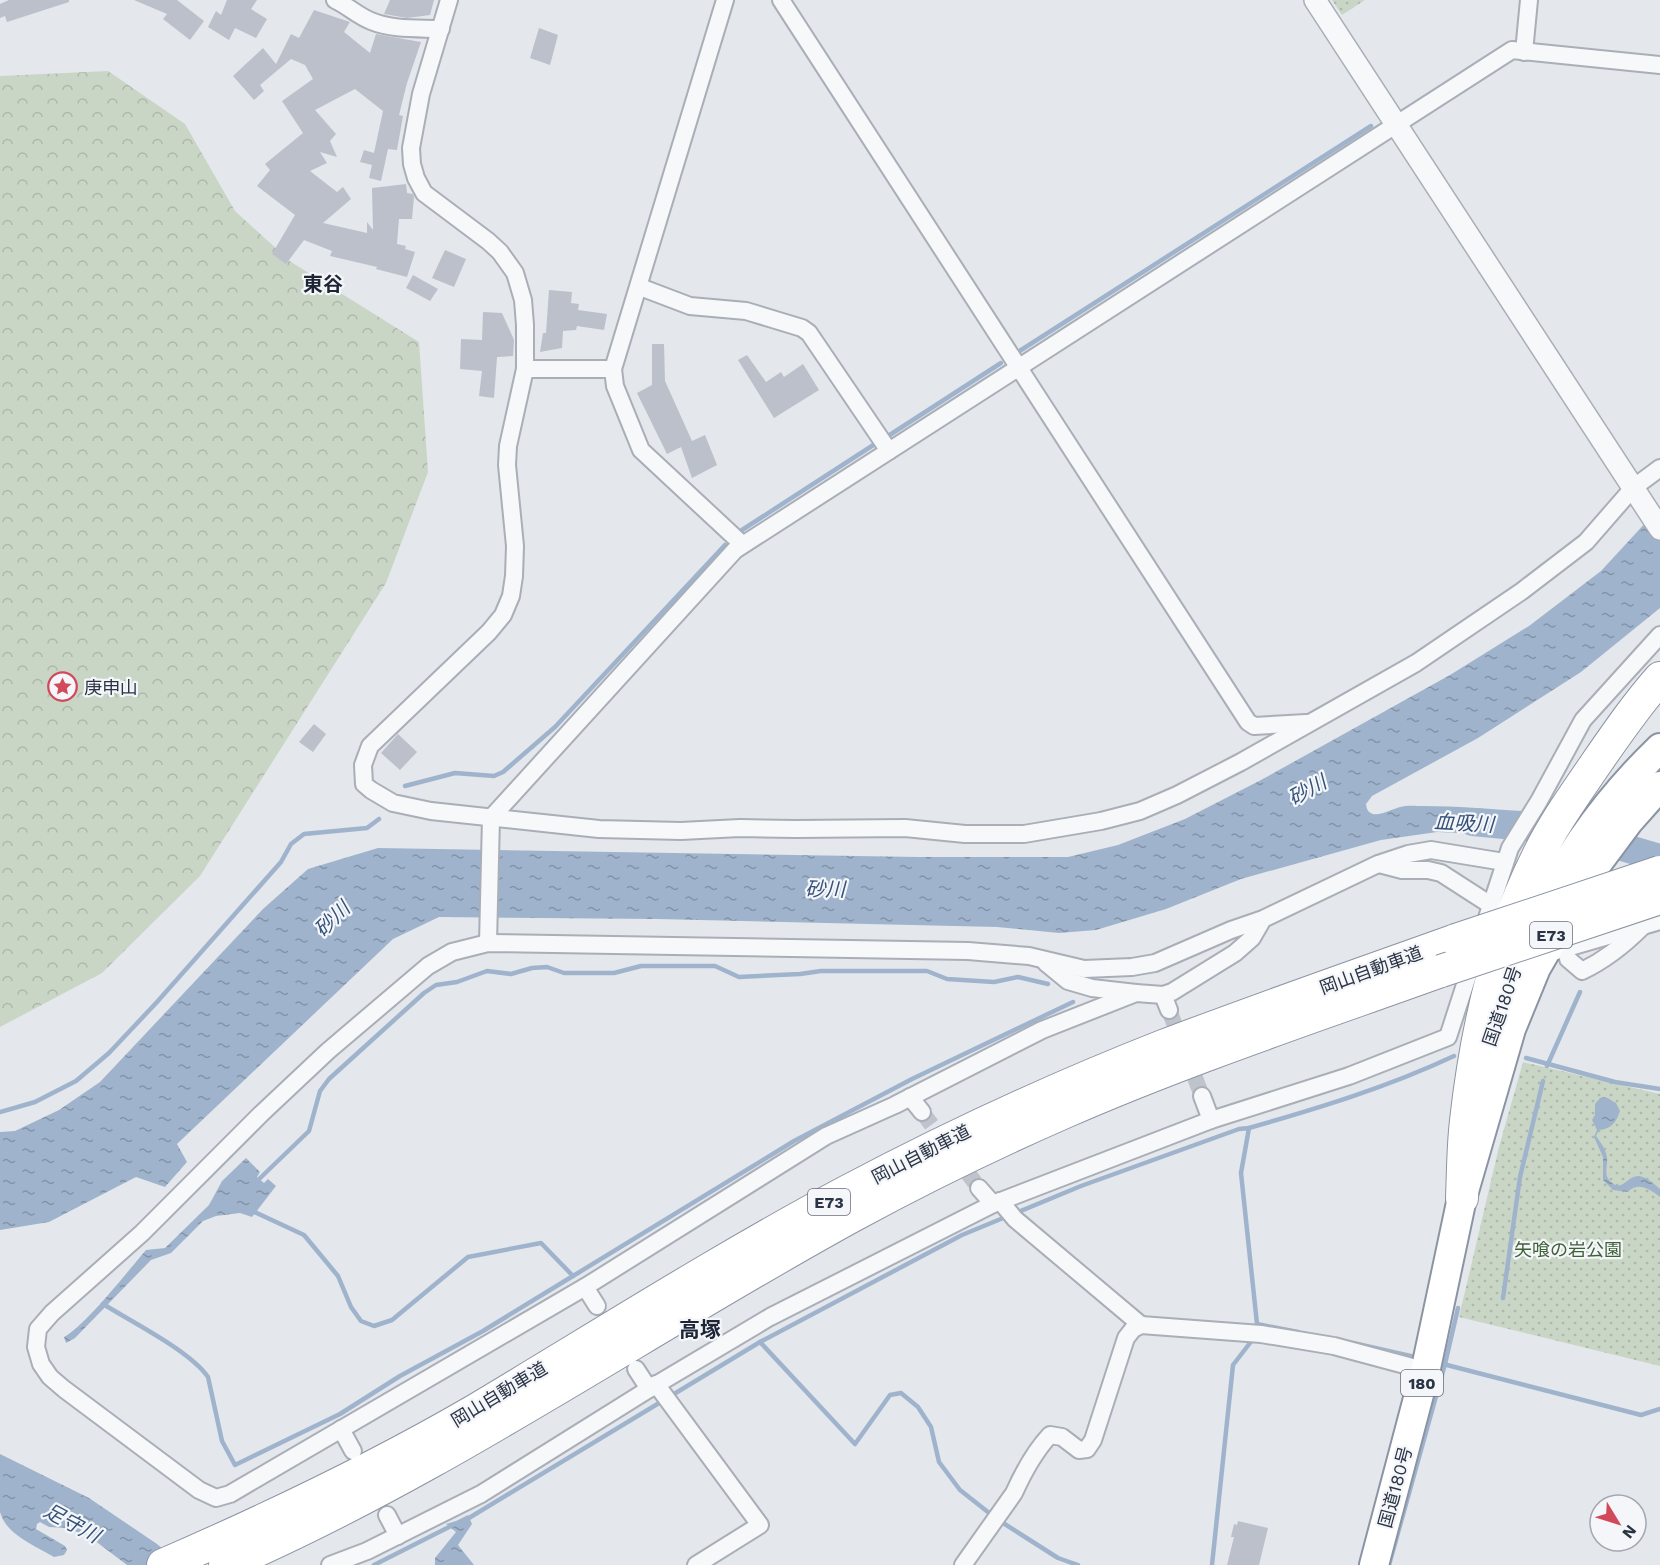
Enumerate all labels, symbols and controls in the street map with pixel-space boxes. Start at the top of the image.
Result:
district label: 東谷 [303,272,343,296]
place icon: 庚申山 [47,671,79,703]
place label: 庚申山 [84,677,138,698]
water label: 砂川 [1284,769,1332,810]
water label: 血吸川 [1433,809,1497,837]
water label: 砂川 [805,877,847,901]
water label: 砂川 [309,895,356,942]
road number: E73 [1530,922,1572,948]
street label: 岡山自動車道 [1317,942,1425,998]
street label: 国道180号 [1479,963,1525,1049]
street label: 岡山自動車道 [868,1120,974,1188]
road number: E73 [808,1189,850,1215]
park label: 矢喰の岩公園 [1514,1239,1622,1260]
district label: 高塚 [679,1317,721,1342]
street label: 岡山自動車道 [447,1357,551,1431]
road number: 180 [1401,1370,1443,1396]
street label: 国道180号 [1374,1444,1416,1530]
north arrow [1588,1493,1648,1553]
water label: 足守川 [40,1498,106,1549]
text: N [1618,1521,1641,1542]

